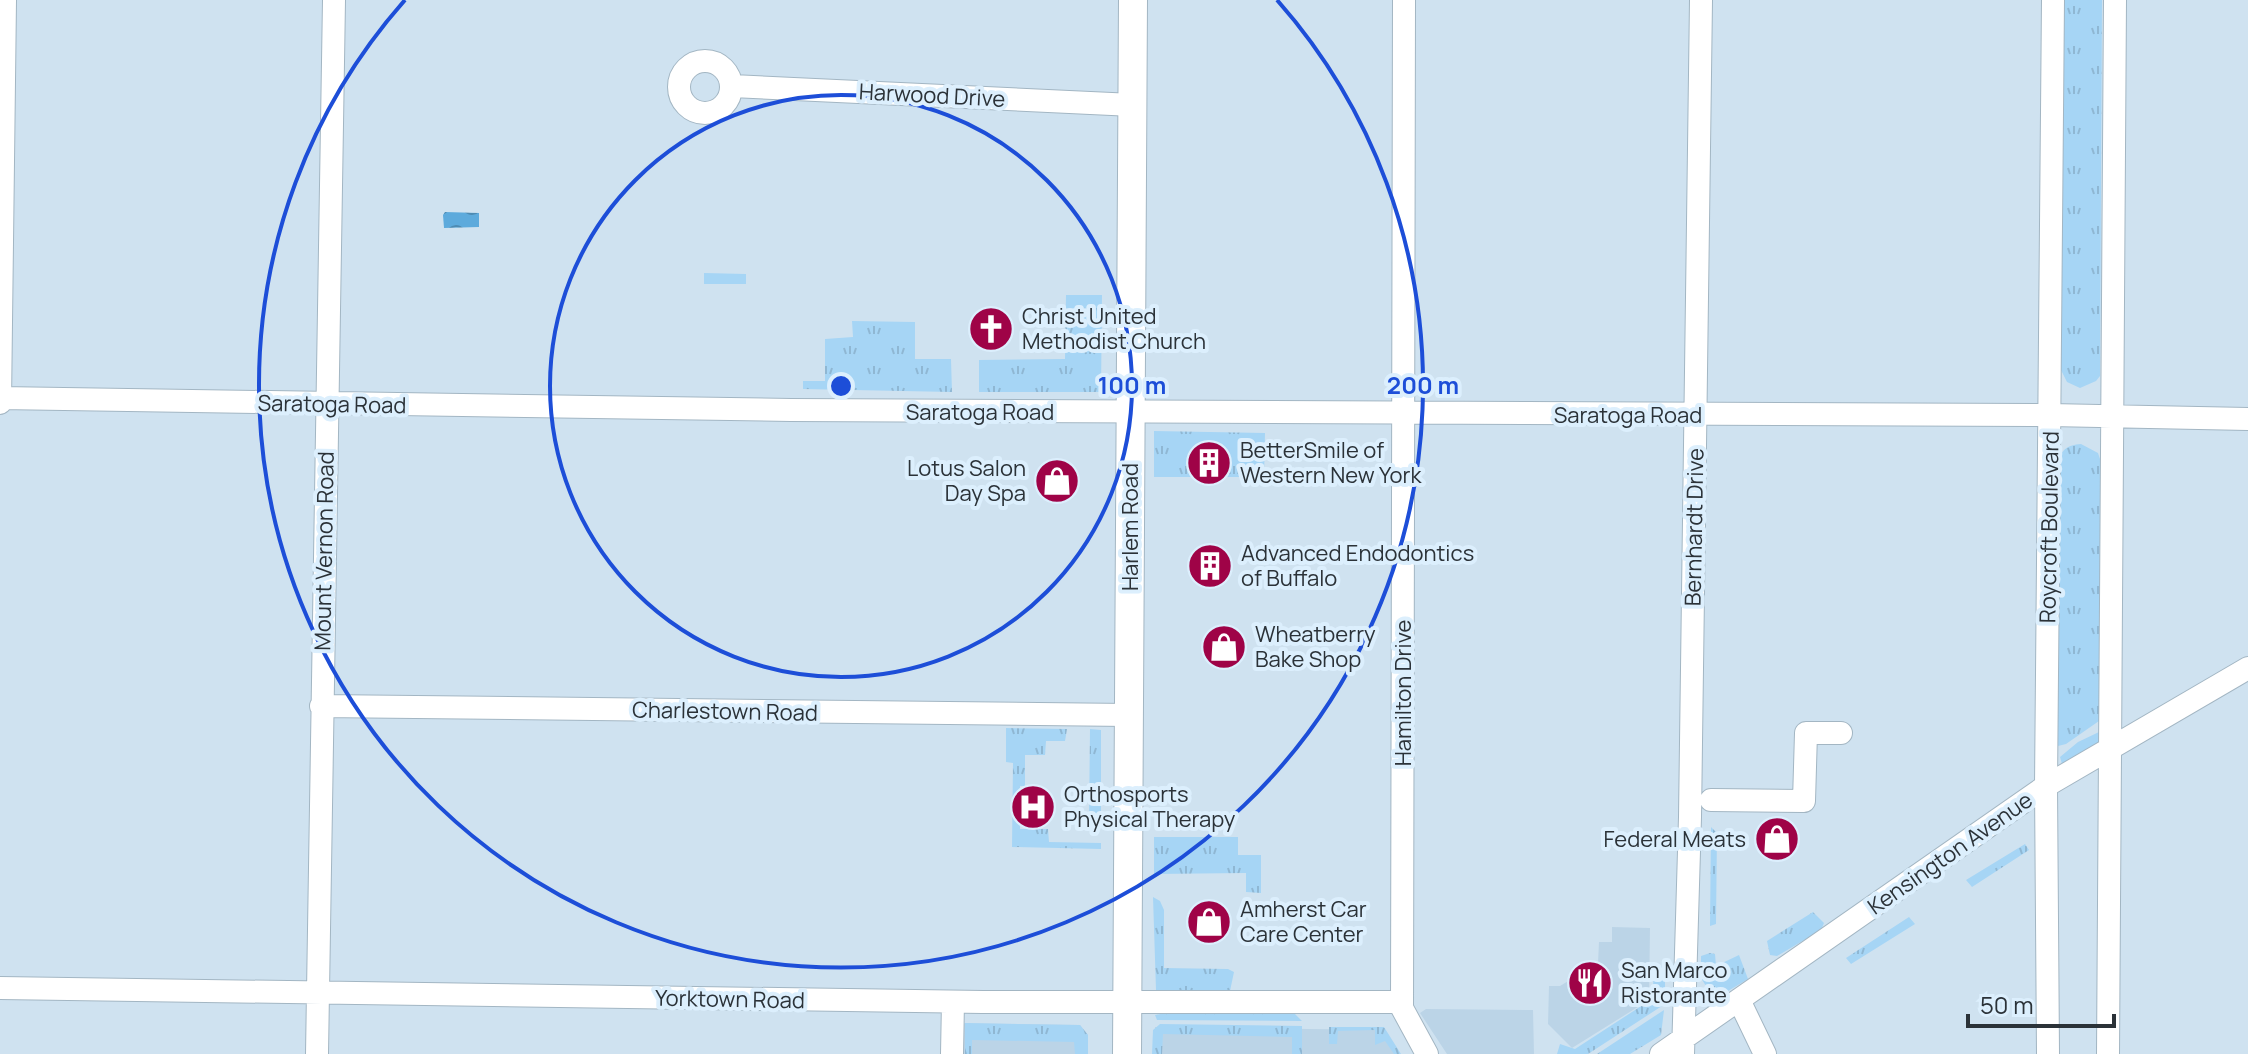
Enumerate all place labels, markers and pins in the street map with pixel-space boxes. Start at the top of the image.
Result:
place label: Christ United Methodist Church [1022,301,1206,356]
church icon: Christ United Methodist Church [967,305,1015,353]
centre of rings [827,372,855,400]
place label: BetterSmile of Western New York [1240,435,1422,490]
building icon: BetterSmile of Western New York [1185,439,1233,487]
place label: Lotus Salon Day Spa [907,453,1026,508]
shop icon: Lotus Salon Day Spa [1033,457,1081,505]
place label: Advanced Endodontics of Buffalo [1241,538,1474,593]
building icon: Advanced Endodontics of Buffalo [1186,542,1234,590]
place label: Wheatberry Bake Shop [1255,619,1376,674]
shop icon: Wheatberry Bake Shop [1200,623,1248,671]
place label: Orthosports Physical Therapy [1064,779,1236,834]
hospital icon: Orthosports Physical Therapy [1009,783,1057,831]
shop icon: Federal Meats [1753,815,1801,863]
place label: Federal Meats [1604,824,1746,854]
place label: Amherst Car Care Center [1240,894,1367,949]
shop icon: Amherst Car Care Center [1185,898,1233,946]
place label: San Marco Ristorante [1621,955,1728,1010]
restaurant icon: San Marco Ristorante [1566,959,1614,1007]

